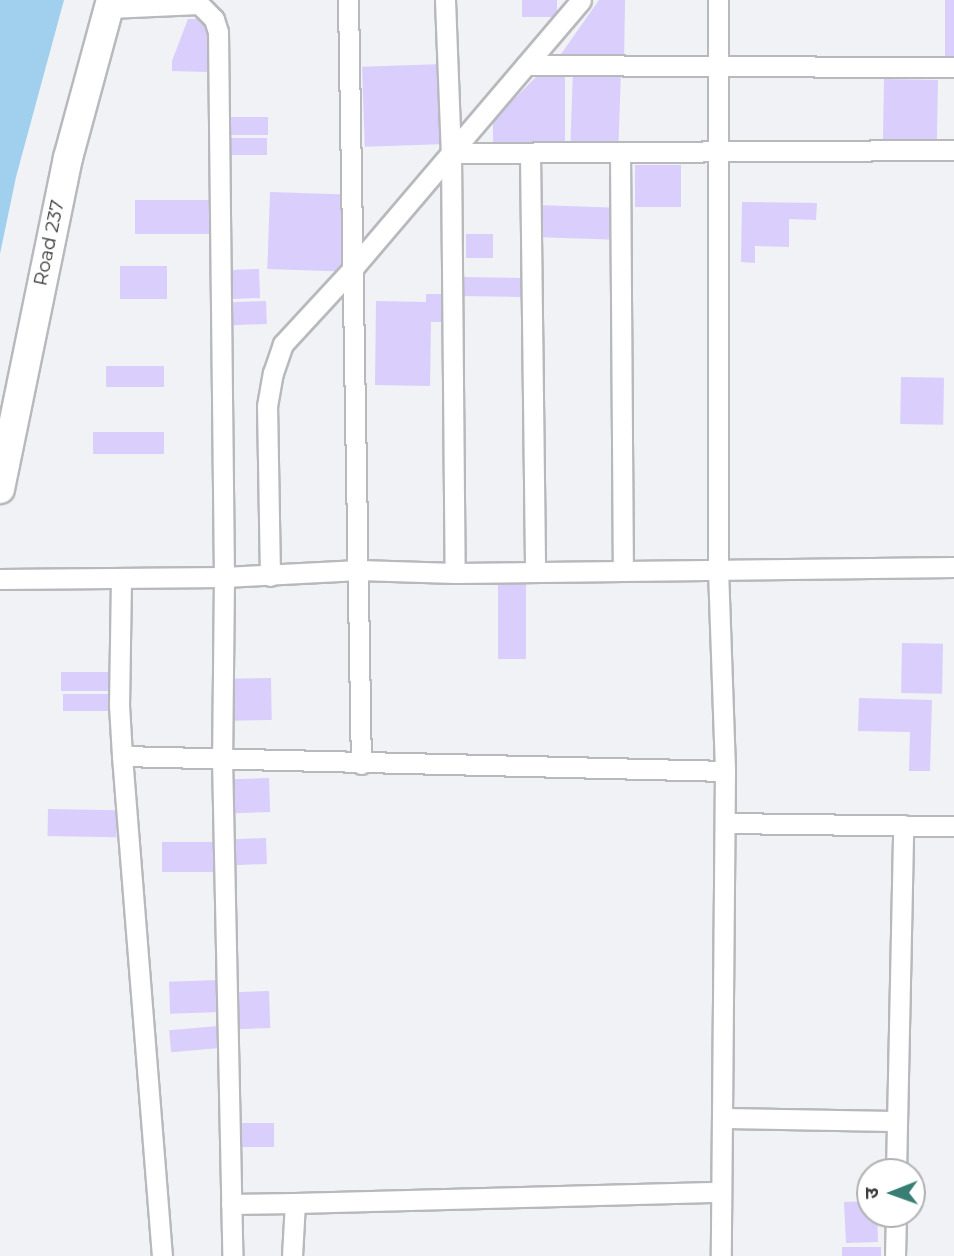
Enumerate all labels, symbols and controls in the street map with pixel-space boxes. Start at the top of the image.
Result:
street label: Road 237 [29,198,69,288]
north arrow [856,1158,926,1228]
text: उ [860,1188,883,1199]

